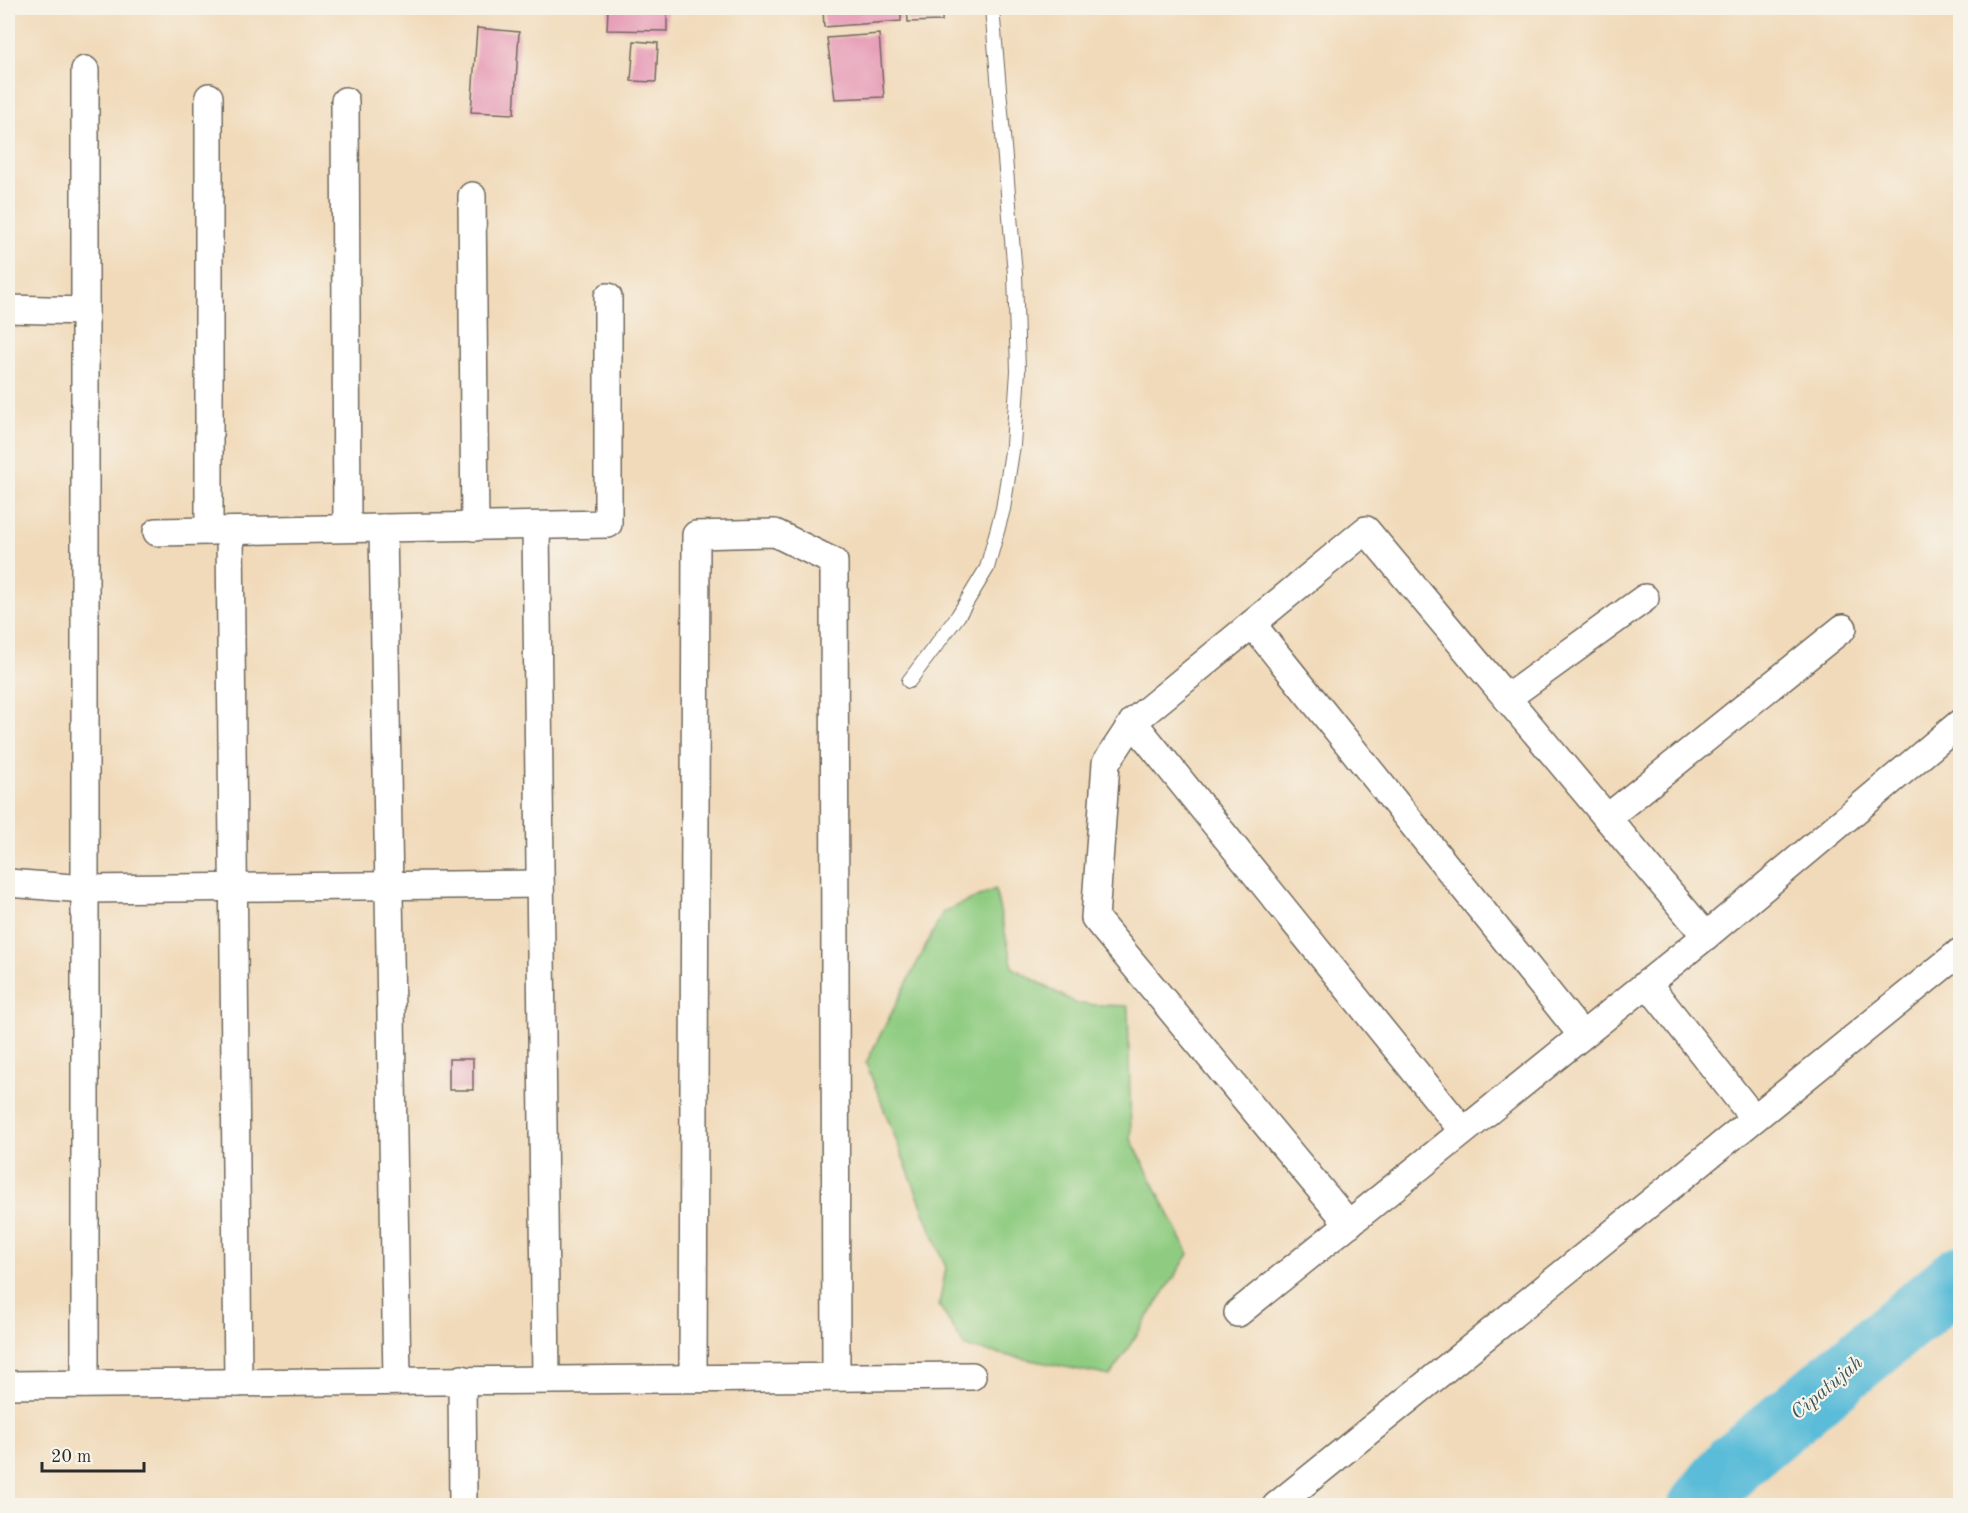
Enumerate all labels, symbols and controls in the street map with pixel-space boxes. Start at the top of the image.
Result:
water label: Cipatujah [1788,1353,1867,1424]
scale bar [42,1435,144,1473]
text: 20 m [51,1448,91,1466]

